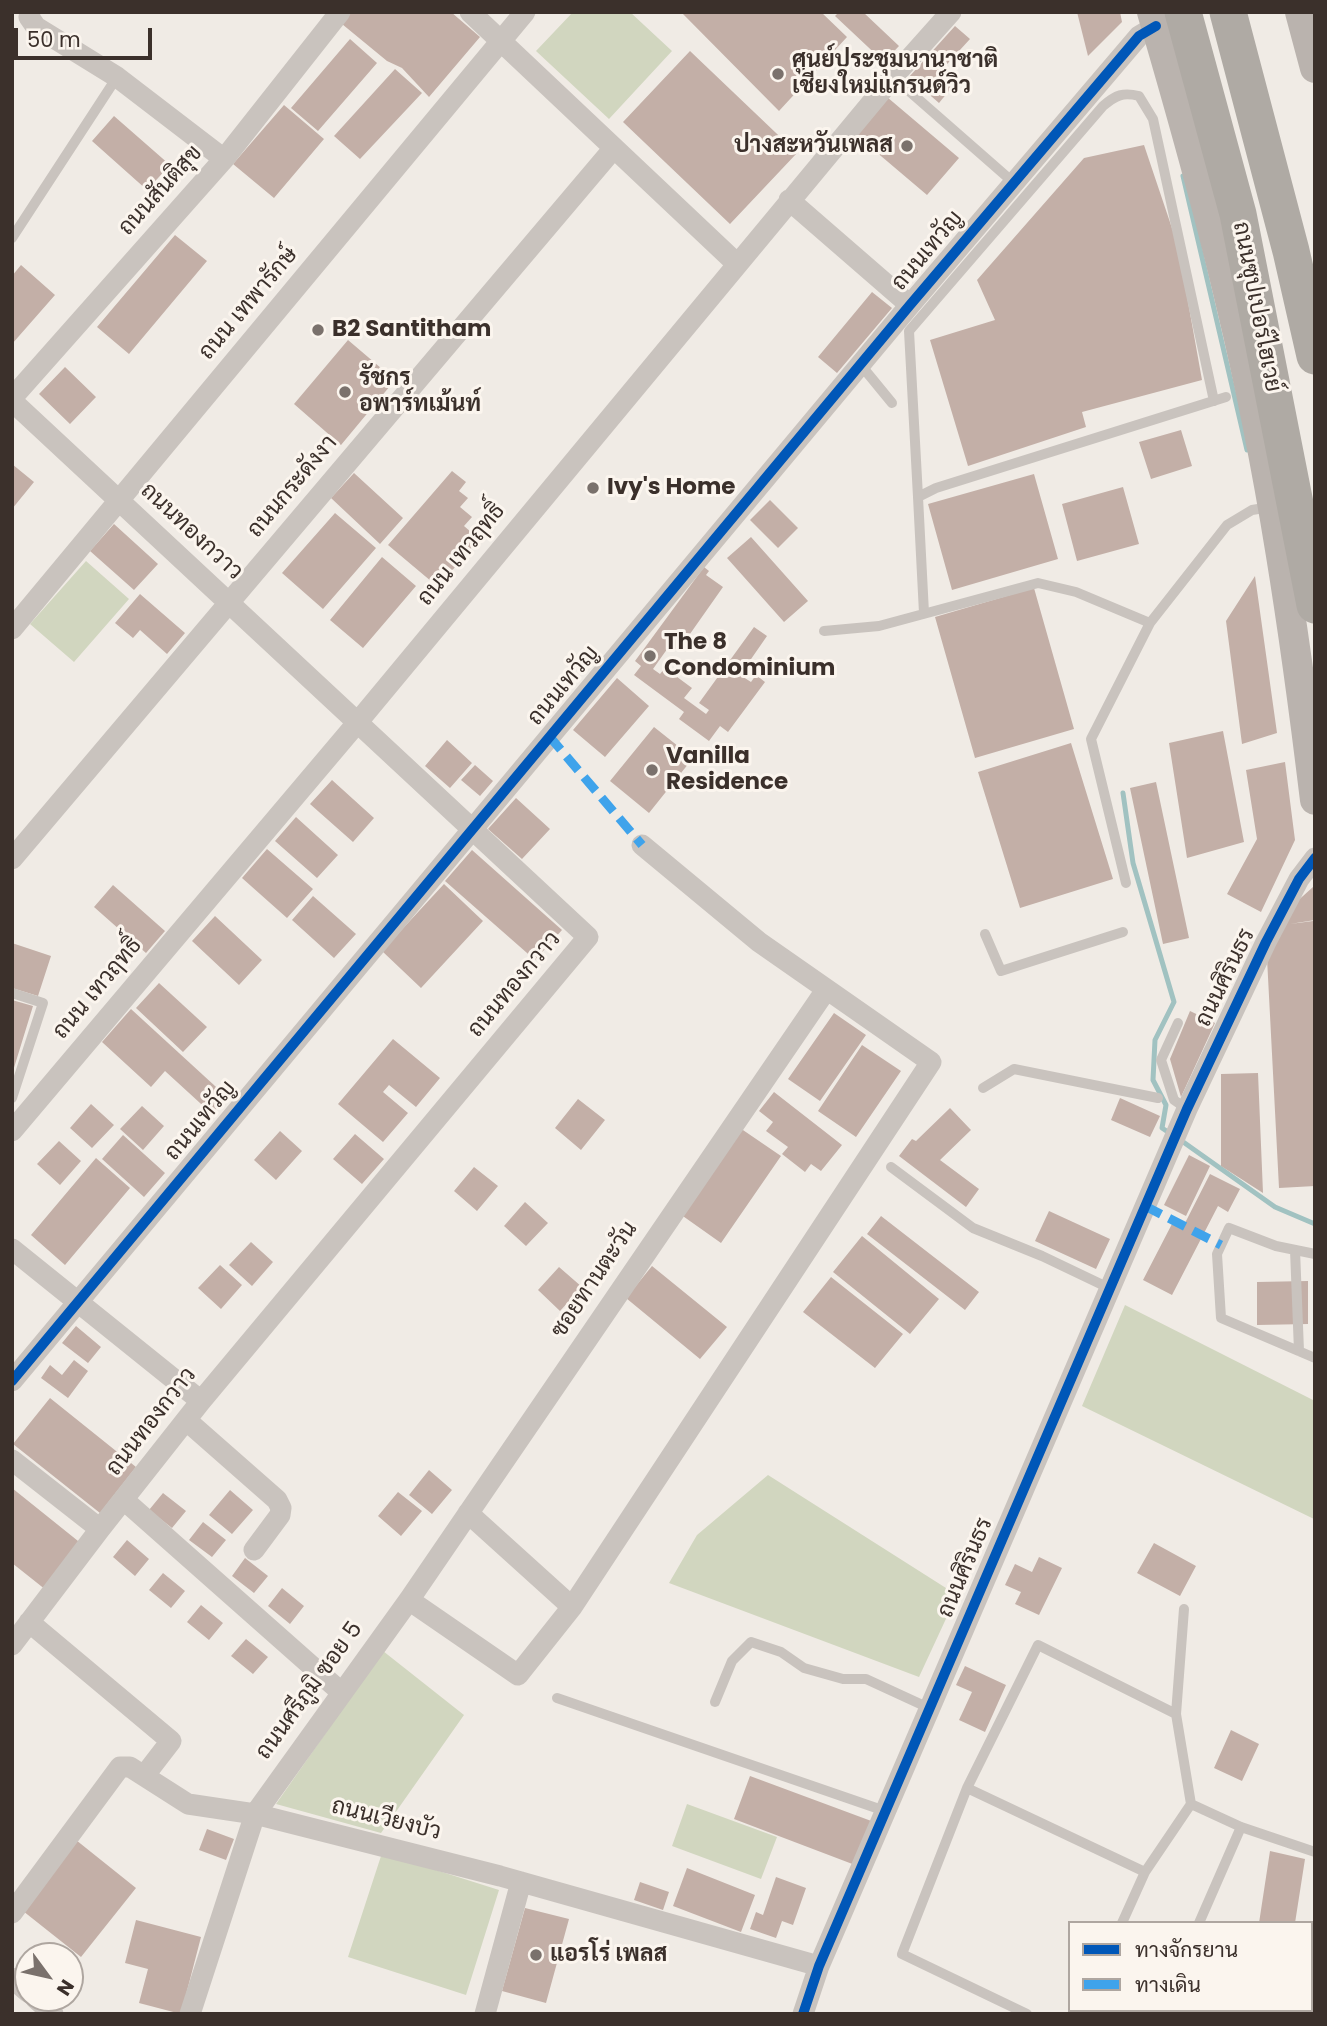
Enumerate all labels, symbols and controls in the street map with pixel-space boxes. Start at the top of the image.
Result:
scale bar [18,14,156,58]
text: 50 m [27,25,81,54]
place label: ศูนย์ประชุมนานาชาติ เชียงใหม่แกรนด์วิว [792,47,998,101]
marker: ศูนย์ประชุมนานาชาติ เชียงใหม่แกรนด์วิว [770,66,786,82]
place label: ปางสะหวันเพลส [734,132,893,160]
marker: ปางสะหวันเพลส [899,138,915,154]
street label: ถนนสันติสุข [113,140,209,242]
street label: ถนนเทวัญ [887,205,969,297]
street label: ถนนซุปเปอร์ไฮเวย์ [1226,220,1286,394]
street label: ถนน เทพารักษ์ [194,242,304,366]
place label: B2 Santitham [332,316,491,344]
marker: B2 Santitham [310,322,326,338]
place label: รัชกร อพาร์ทเม้นท์ [359,365,481,419]
marker: รัชกร อพาร์ทเม้นท์ [337,384,353,400]
street label: ถนนกระดังงา [242,430,344,544]
place label: Ivy's Home [607,474,736,502]
street label: ถนนทองกวาว [134,478,248,586]
marker: Ivy's Home [585,480,601,496]
street label: ถนน เทวฤทธิ์ [412,498,512,612]
place label: The 8 Condominium [664,629,835,683]
street label: ถนนเทวัญ [523,640,605,732]
marker: The 8 Condominium [642,648,658,664]
place label: Vanilla Residence [666,743,788,797]
marker: Vanilla Residence [644,762,660,778]
street label: ถนนศิรินธร [1190,924,1262,1032]
street label: ถนนทองกวาว [463,926,567,1044]
street label: ถนน เทวฤทธิ์ [48,933,148,1045]
street label: ถนนเทวัญ [160,1075,242,1167]
street label: ซอยทานตะวัน [546,1217,644,1343]
street label: ถนนทองกวาว [101,1362,203,1482]
street label: ถนนศิรินธร [933,1514,999,1622]
street label: ถนนศรีภูมิ ซอย 5 [251,1617,369,1765]
street label: ถนนเวียงบัว [328,1793,444,1847]
legend [1068,1921,1313,2012]
text: ทางจักรยาน [1135,1935,1238,1964]
place label: แอรโร่ เพลส [550,1941,667,1969]
north arrow [14,1942,84,2012]
marker: แอรโร่ เพลส [528,1947,544,1963]
text: ทางเดิน [1135,1970,1201,1999]
text: N [50,1974,81,2001]

